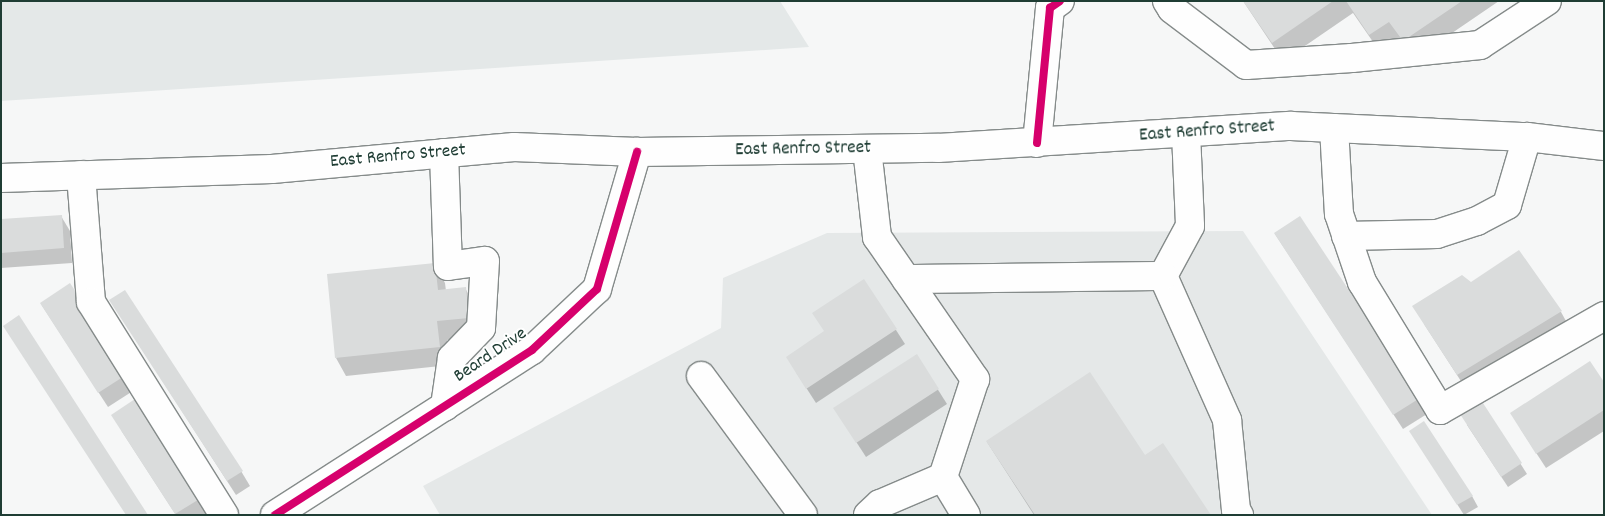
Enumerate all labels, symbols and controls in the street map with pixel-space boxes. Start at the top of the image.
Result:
street label: East Renfro Street [1138,116,1276,148]
street label: East Renfro Street [735,137,871,163]
street label: East Renfro Street [329,140,467,174]
street label: Beard Drive [450,323,532,389]

